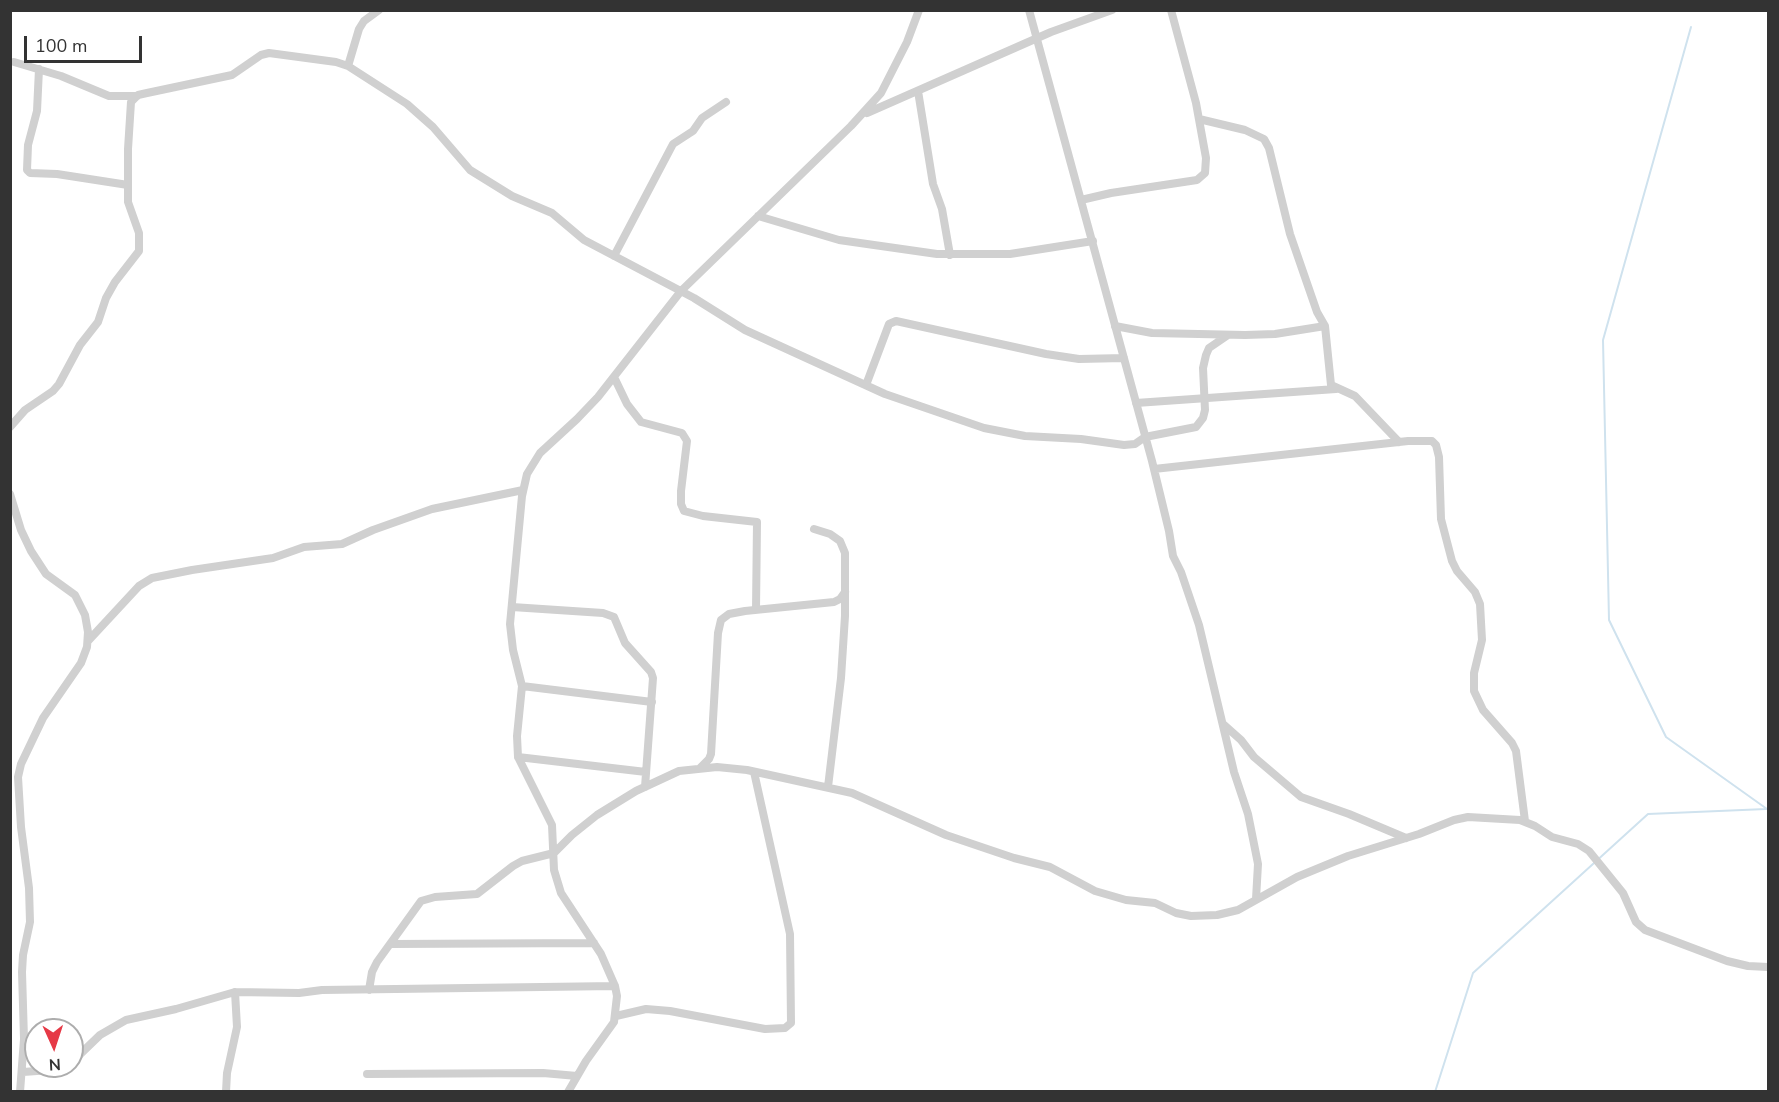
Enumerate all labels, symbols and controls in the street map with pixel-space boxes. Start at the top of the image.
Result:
scale bar [27,24,146,62]
text: 100 m [35,34,87,58]
north arrow [24,1018,84,1078]
text: N [48,1053,61,1075]

